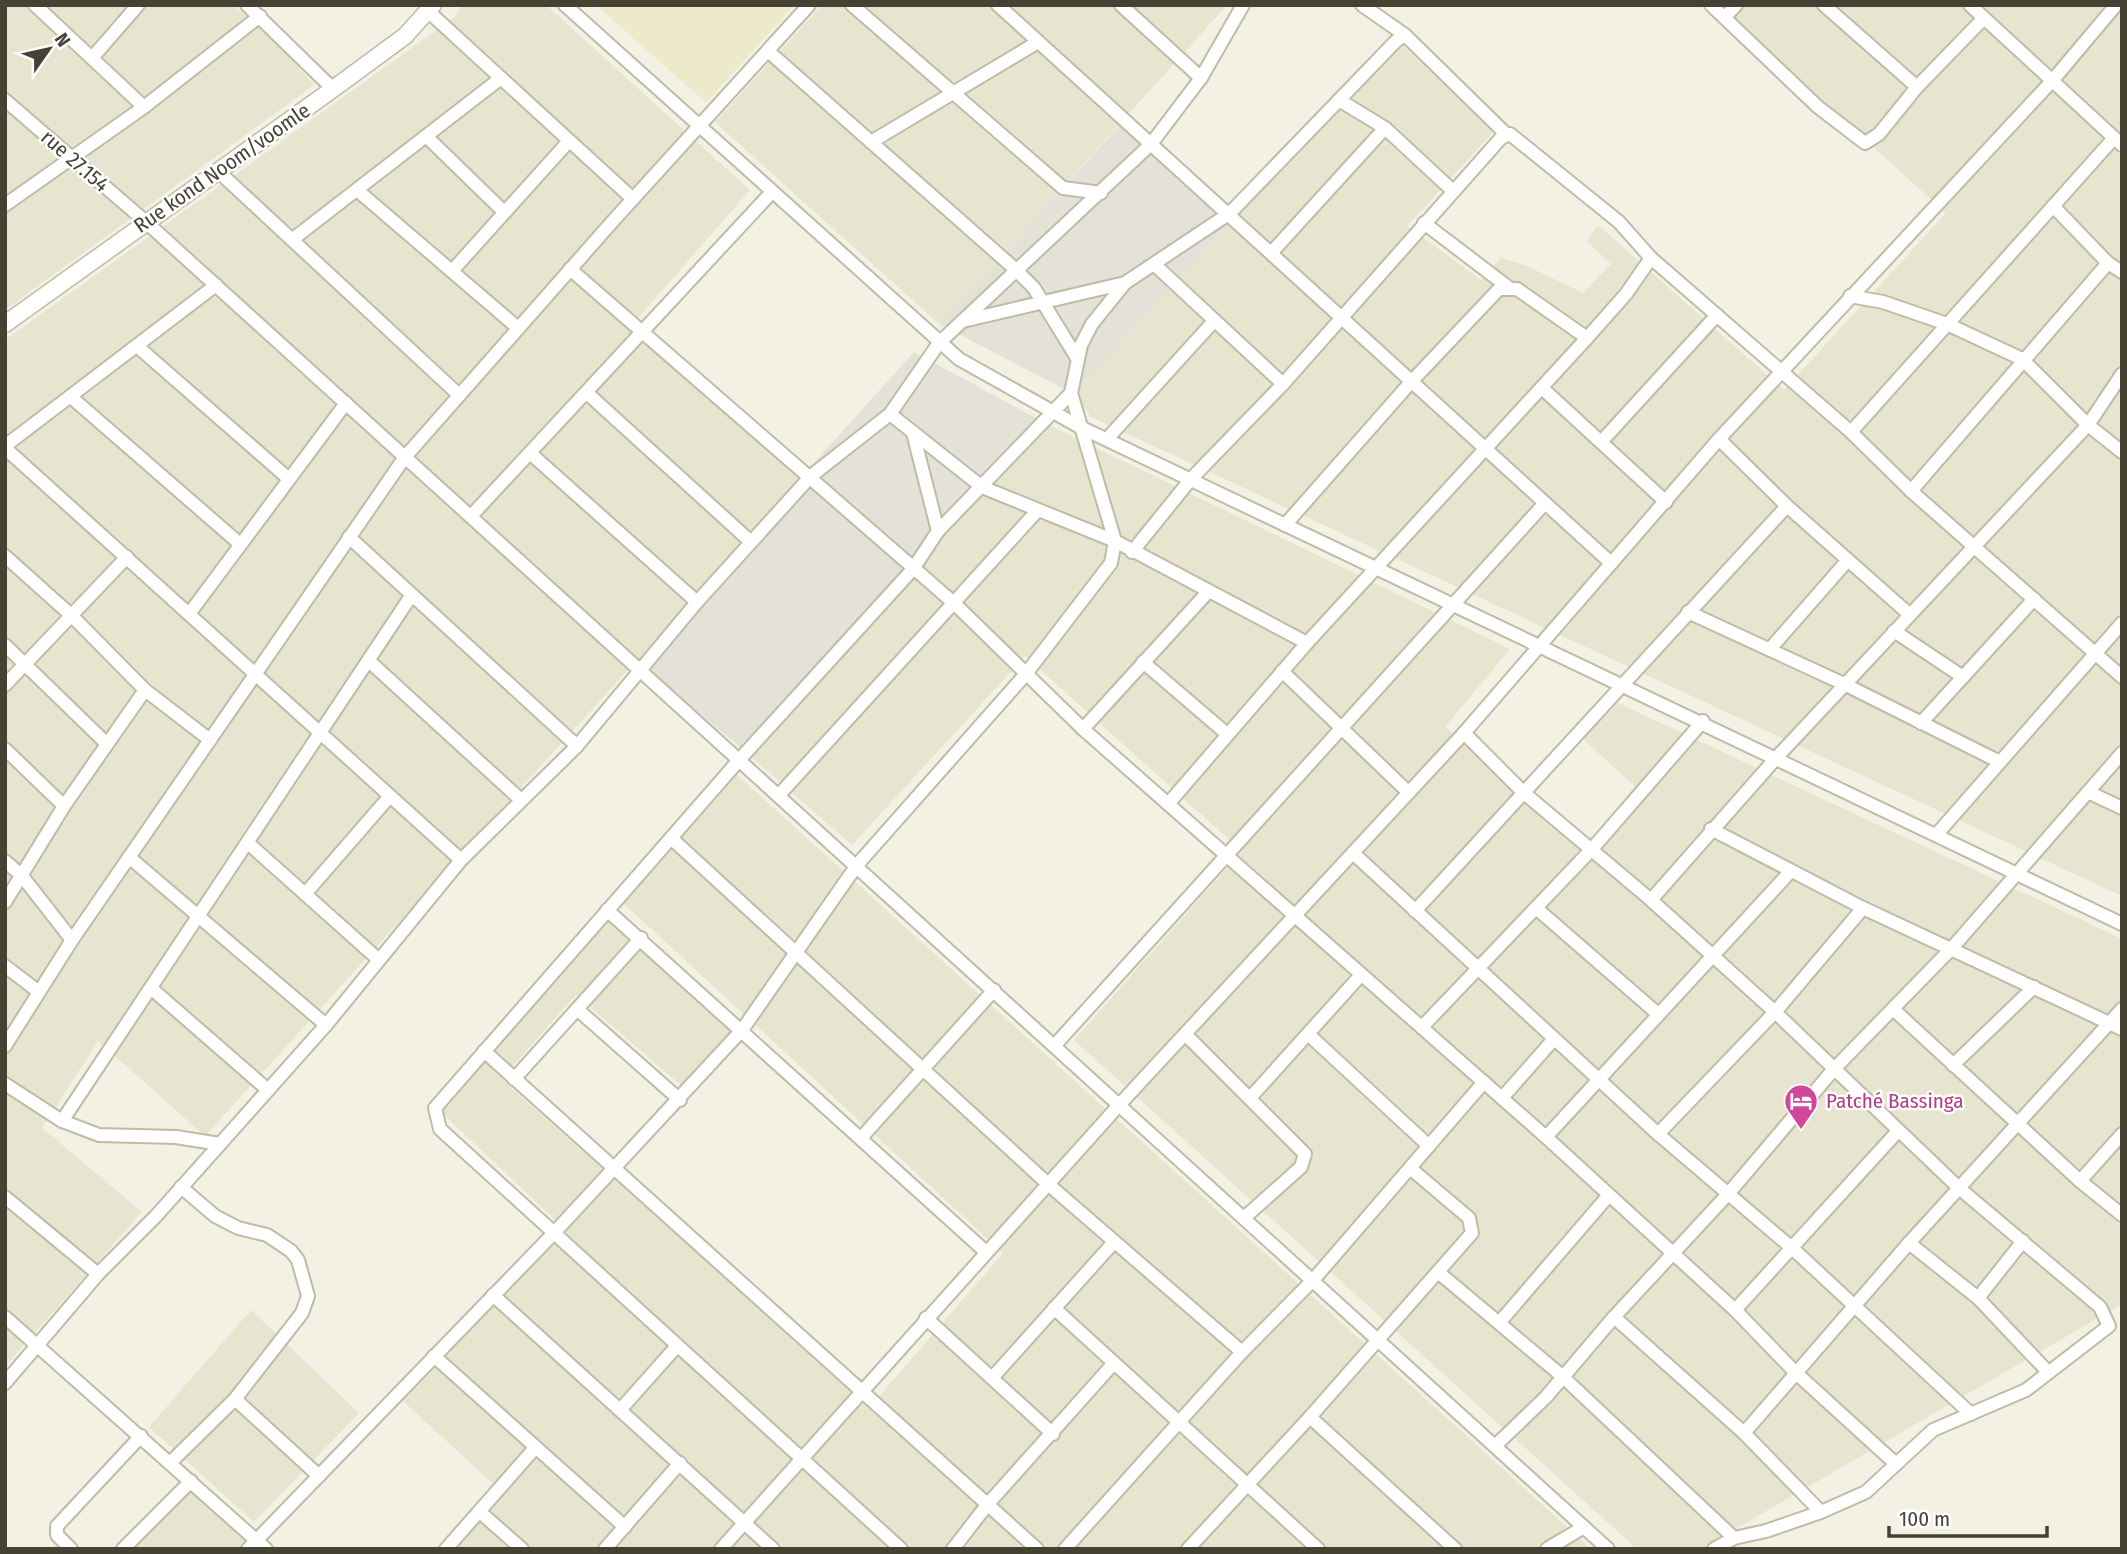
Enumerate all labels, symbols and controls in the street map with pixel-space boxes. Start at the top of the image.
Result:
north arrow [14,14,84,84]
text: N [50,29,75,51]
street label: Rue kond Noom/voomle [129,97,315,239]
street label: rue 27.154 [36,124,114,198]
hotel icon: Patché Bassinga [1782,1082,1820,1131]
place label: Patché Bassinga [1826,1088,1964,1114]
scale bar [1889,1494,2046,1538]
text: 100 m [1899,1506,1950,1532]

